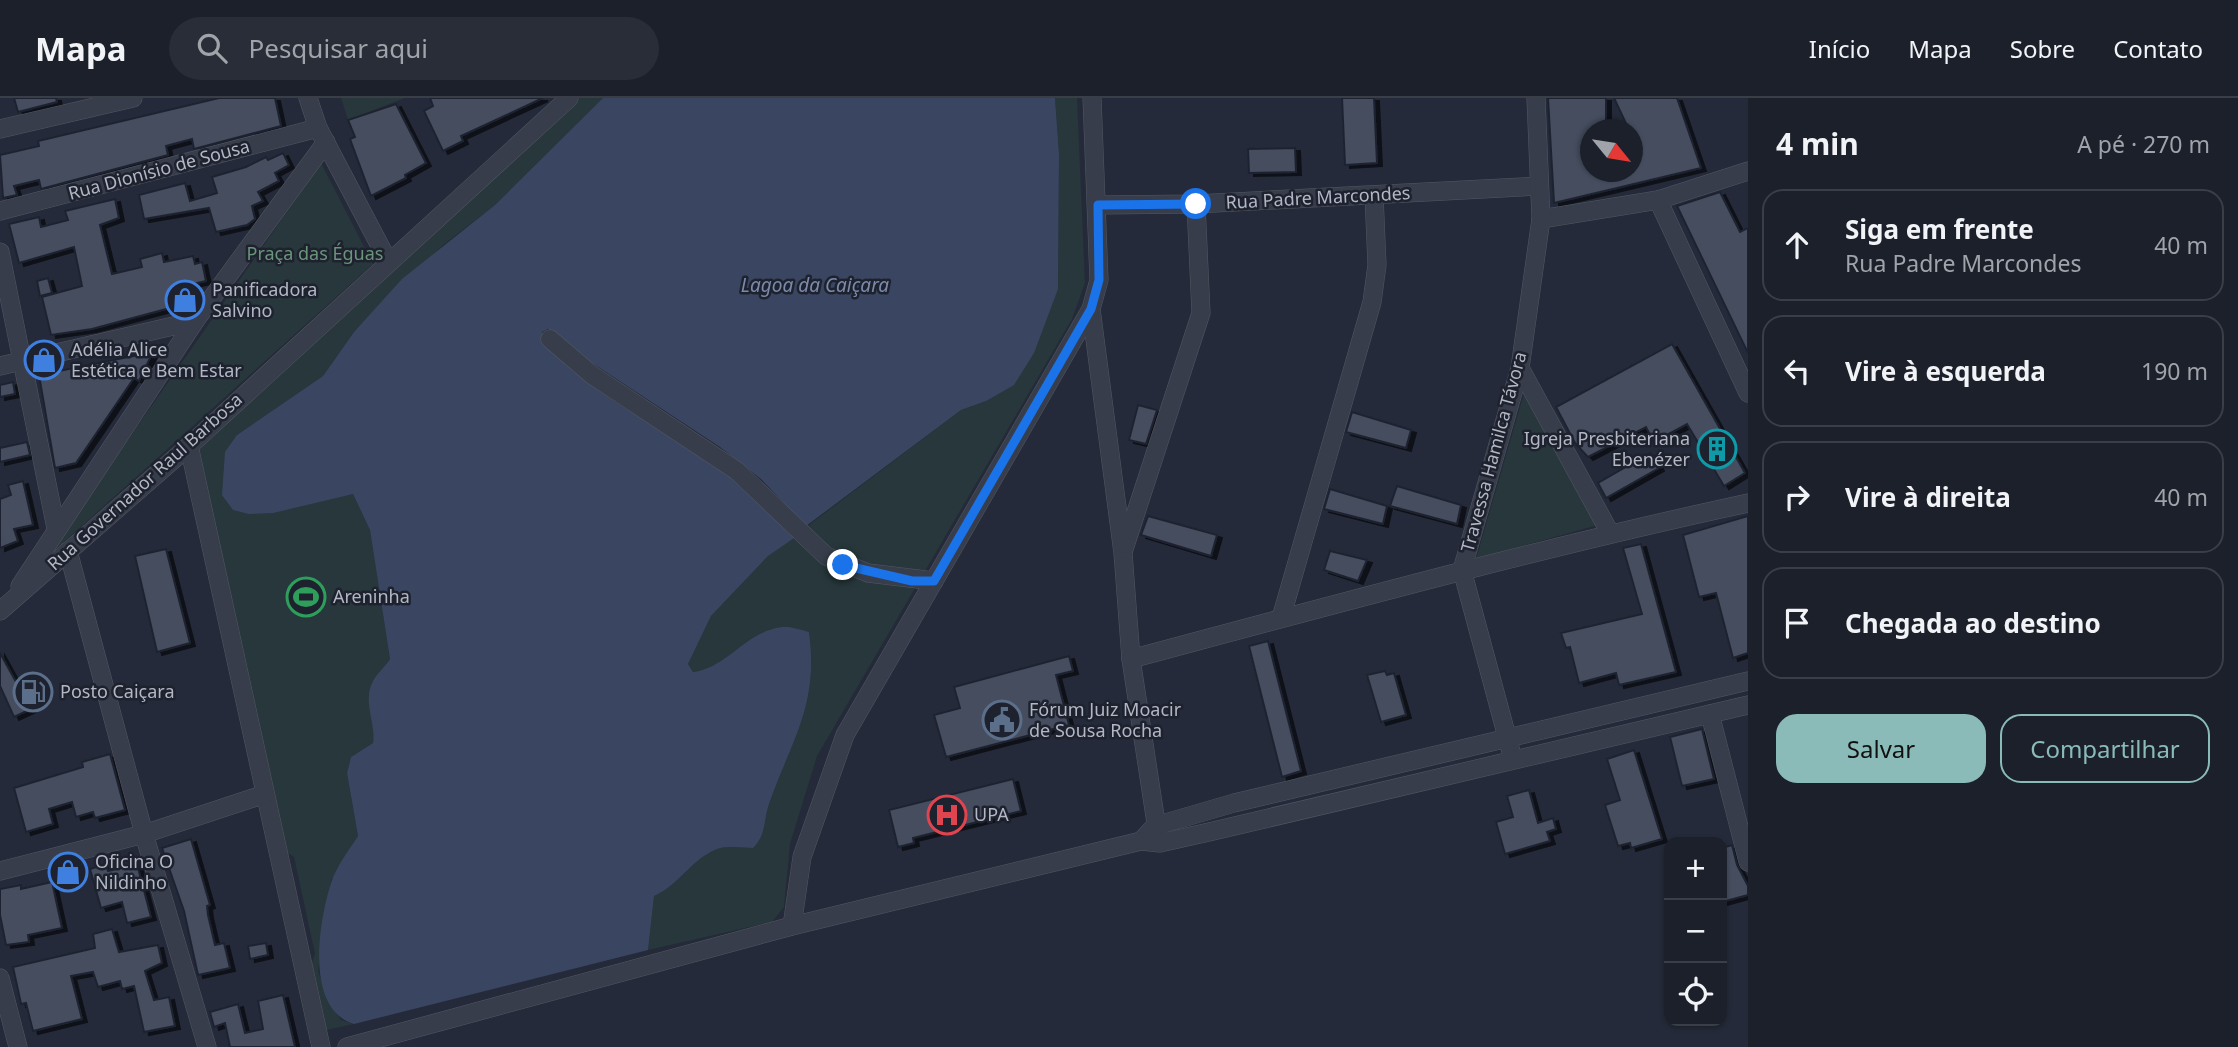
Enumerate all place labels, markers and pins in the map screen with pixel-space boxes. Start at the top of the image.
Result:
place label: Panificadora Salvino [212,277,317,322]
shop icon: Panificadora Salvino [164,279,206,321]
place label: Adélia Alice Estética e Bem Estar [71,337,242,382]
shop icon: Adélia Alice Estética e Bem Estar [23,339,65,381]
place label: Igreja Presbiteriana Ebenézer [1524,426,1691,471]
building icon: Igreja Presbiteriana Ebenézer [1696,428,1738,470]
sports icon: Areninha [285,576,327,618]
place label: Areninha [333,584,410,608]
fuel station icon: Posto Caiçara [12,671,54,713]
place label: Posto Caiçara [60,679,175,703]
place label: Fórum Juiz Moacir de Sousa Rocha [1029,697,1182,742]
public building icon: Fórum Juiz Moacir de Sousa Rocha [981,699,1023,741]
hospital icon: UPA [926,794,968,836]
place label: UPA [974,802,1009,826]
place label: Oficina O Nildinho [95,849,173,894]
shop icon: Oficina O Nildinho [47,851,89,893]

